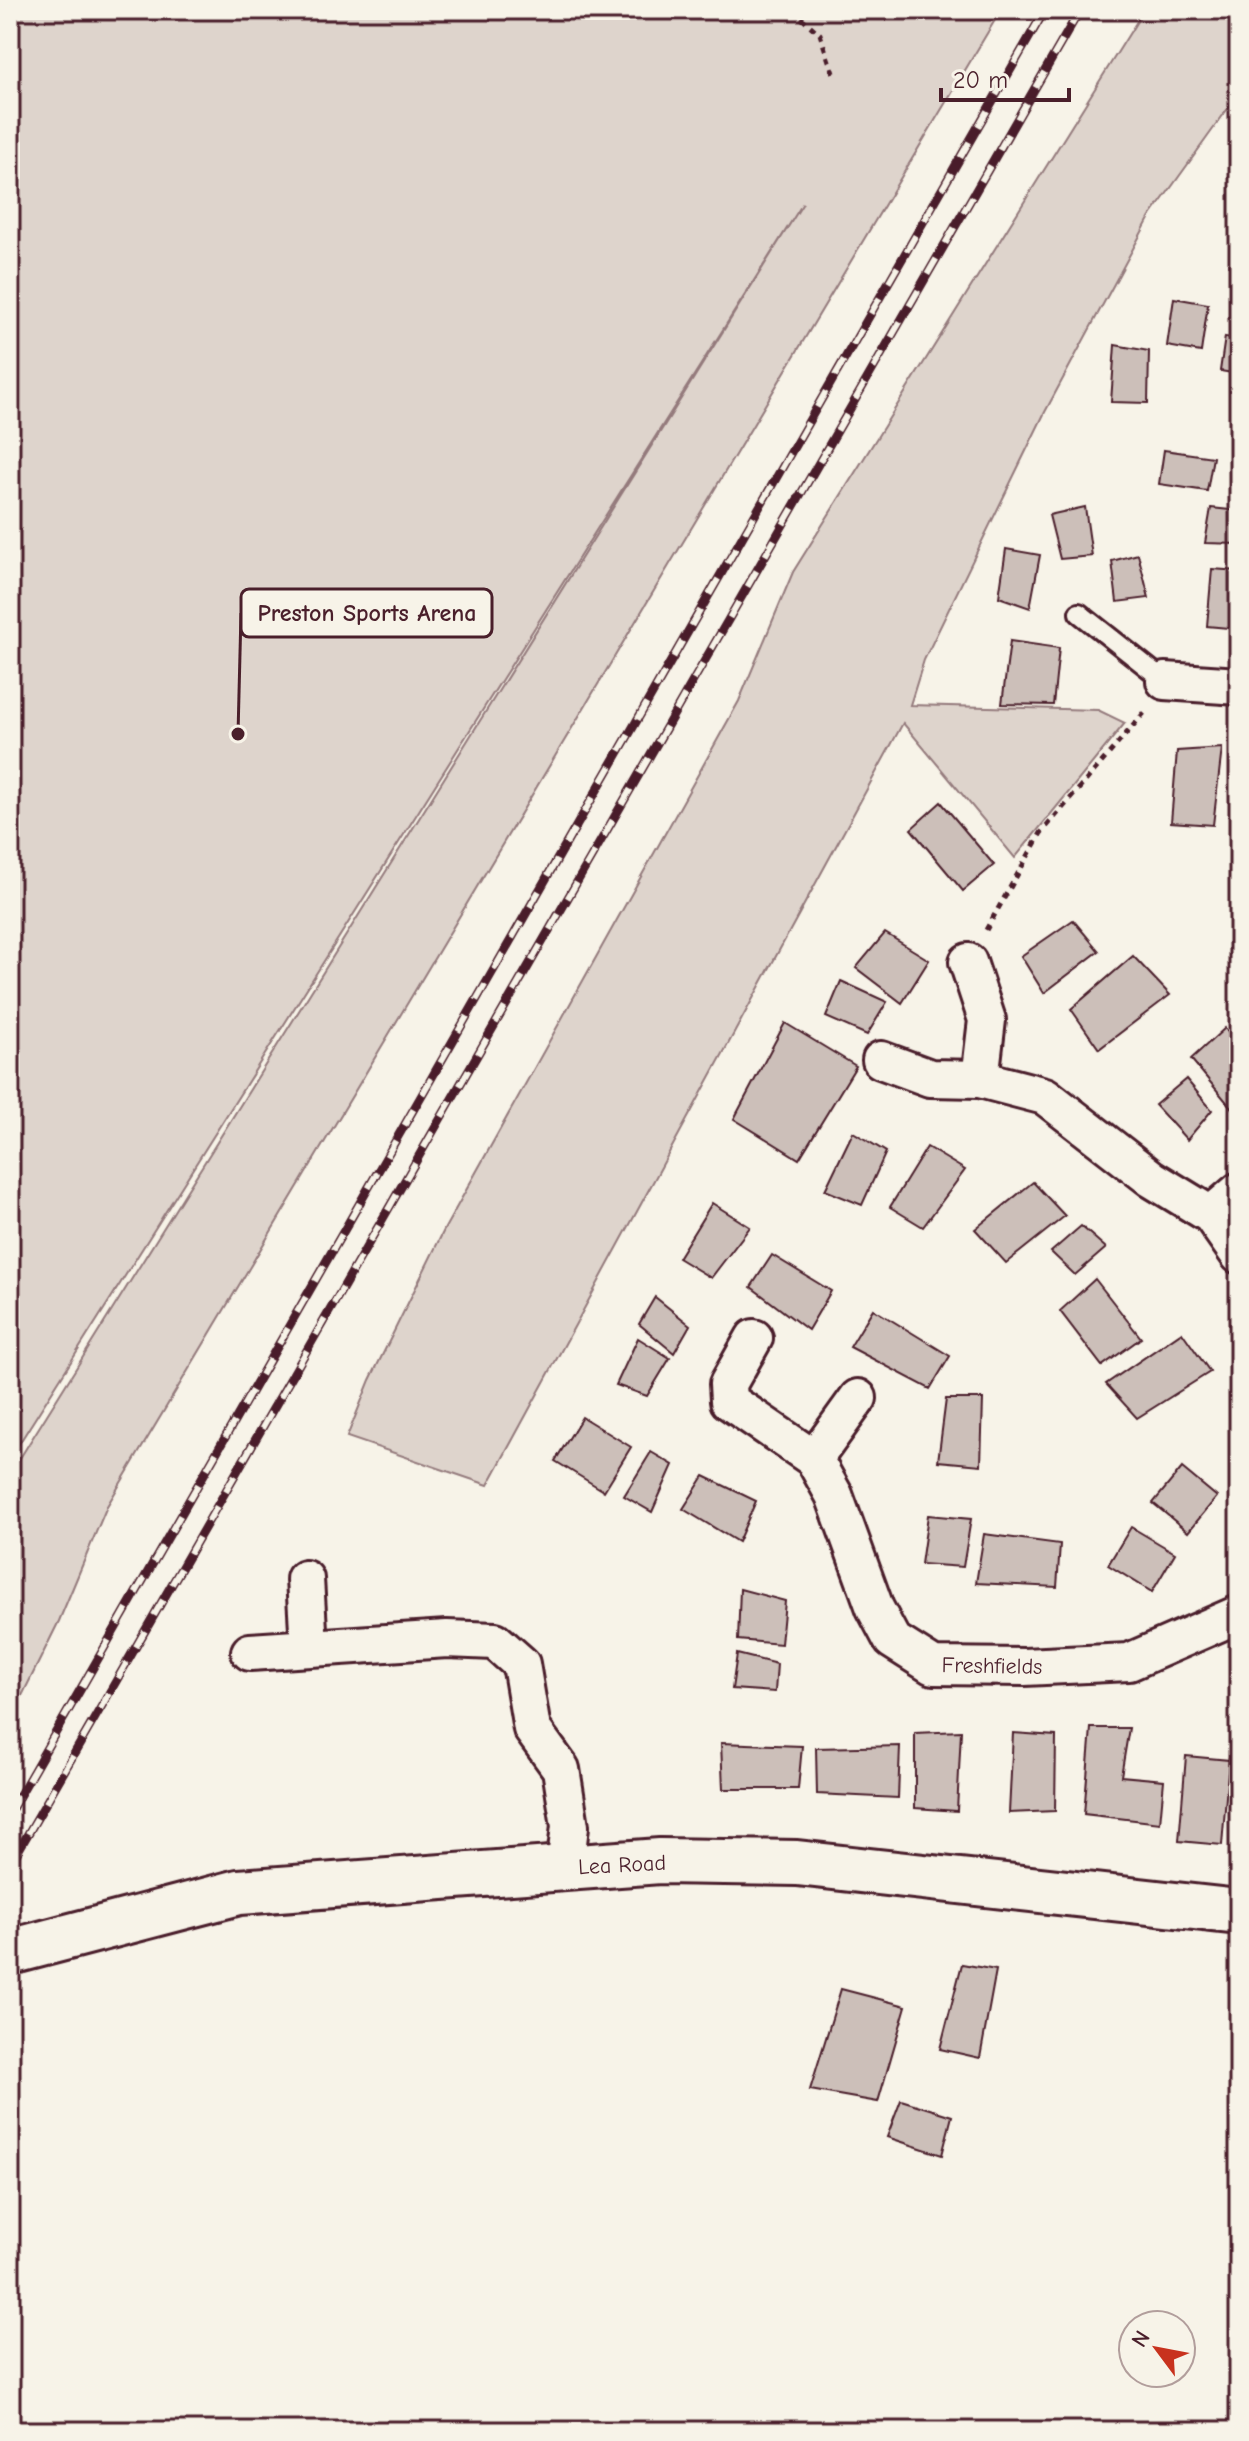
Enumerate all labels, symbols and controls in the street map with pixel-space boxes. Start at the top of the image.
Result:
scale bar [941,52,1069,102]
text: 20 m [953,66,1008,94]
callout: Preston Sports Arena [241,589,492,637]
text: Preston Sports Arena [258,599,477,627]
street label: Freshfields [941,1652,1043,1680]
street label: Lea Road [578,1850,667,1880]
north arrow [1117,2309,1197,2389]
text: N [1126,2326,1156,2352]

